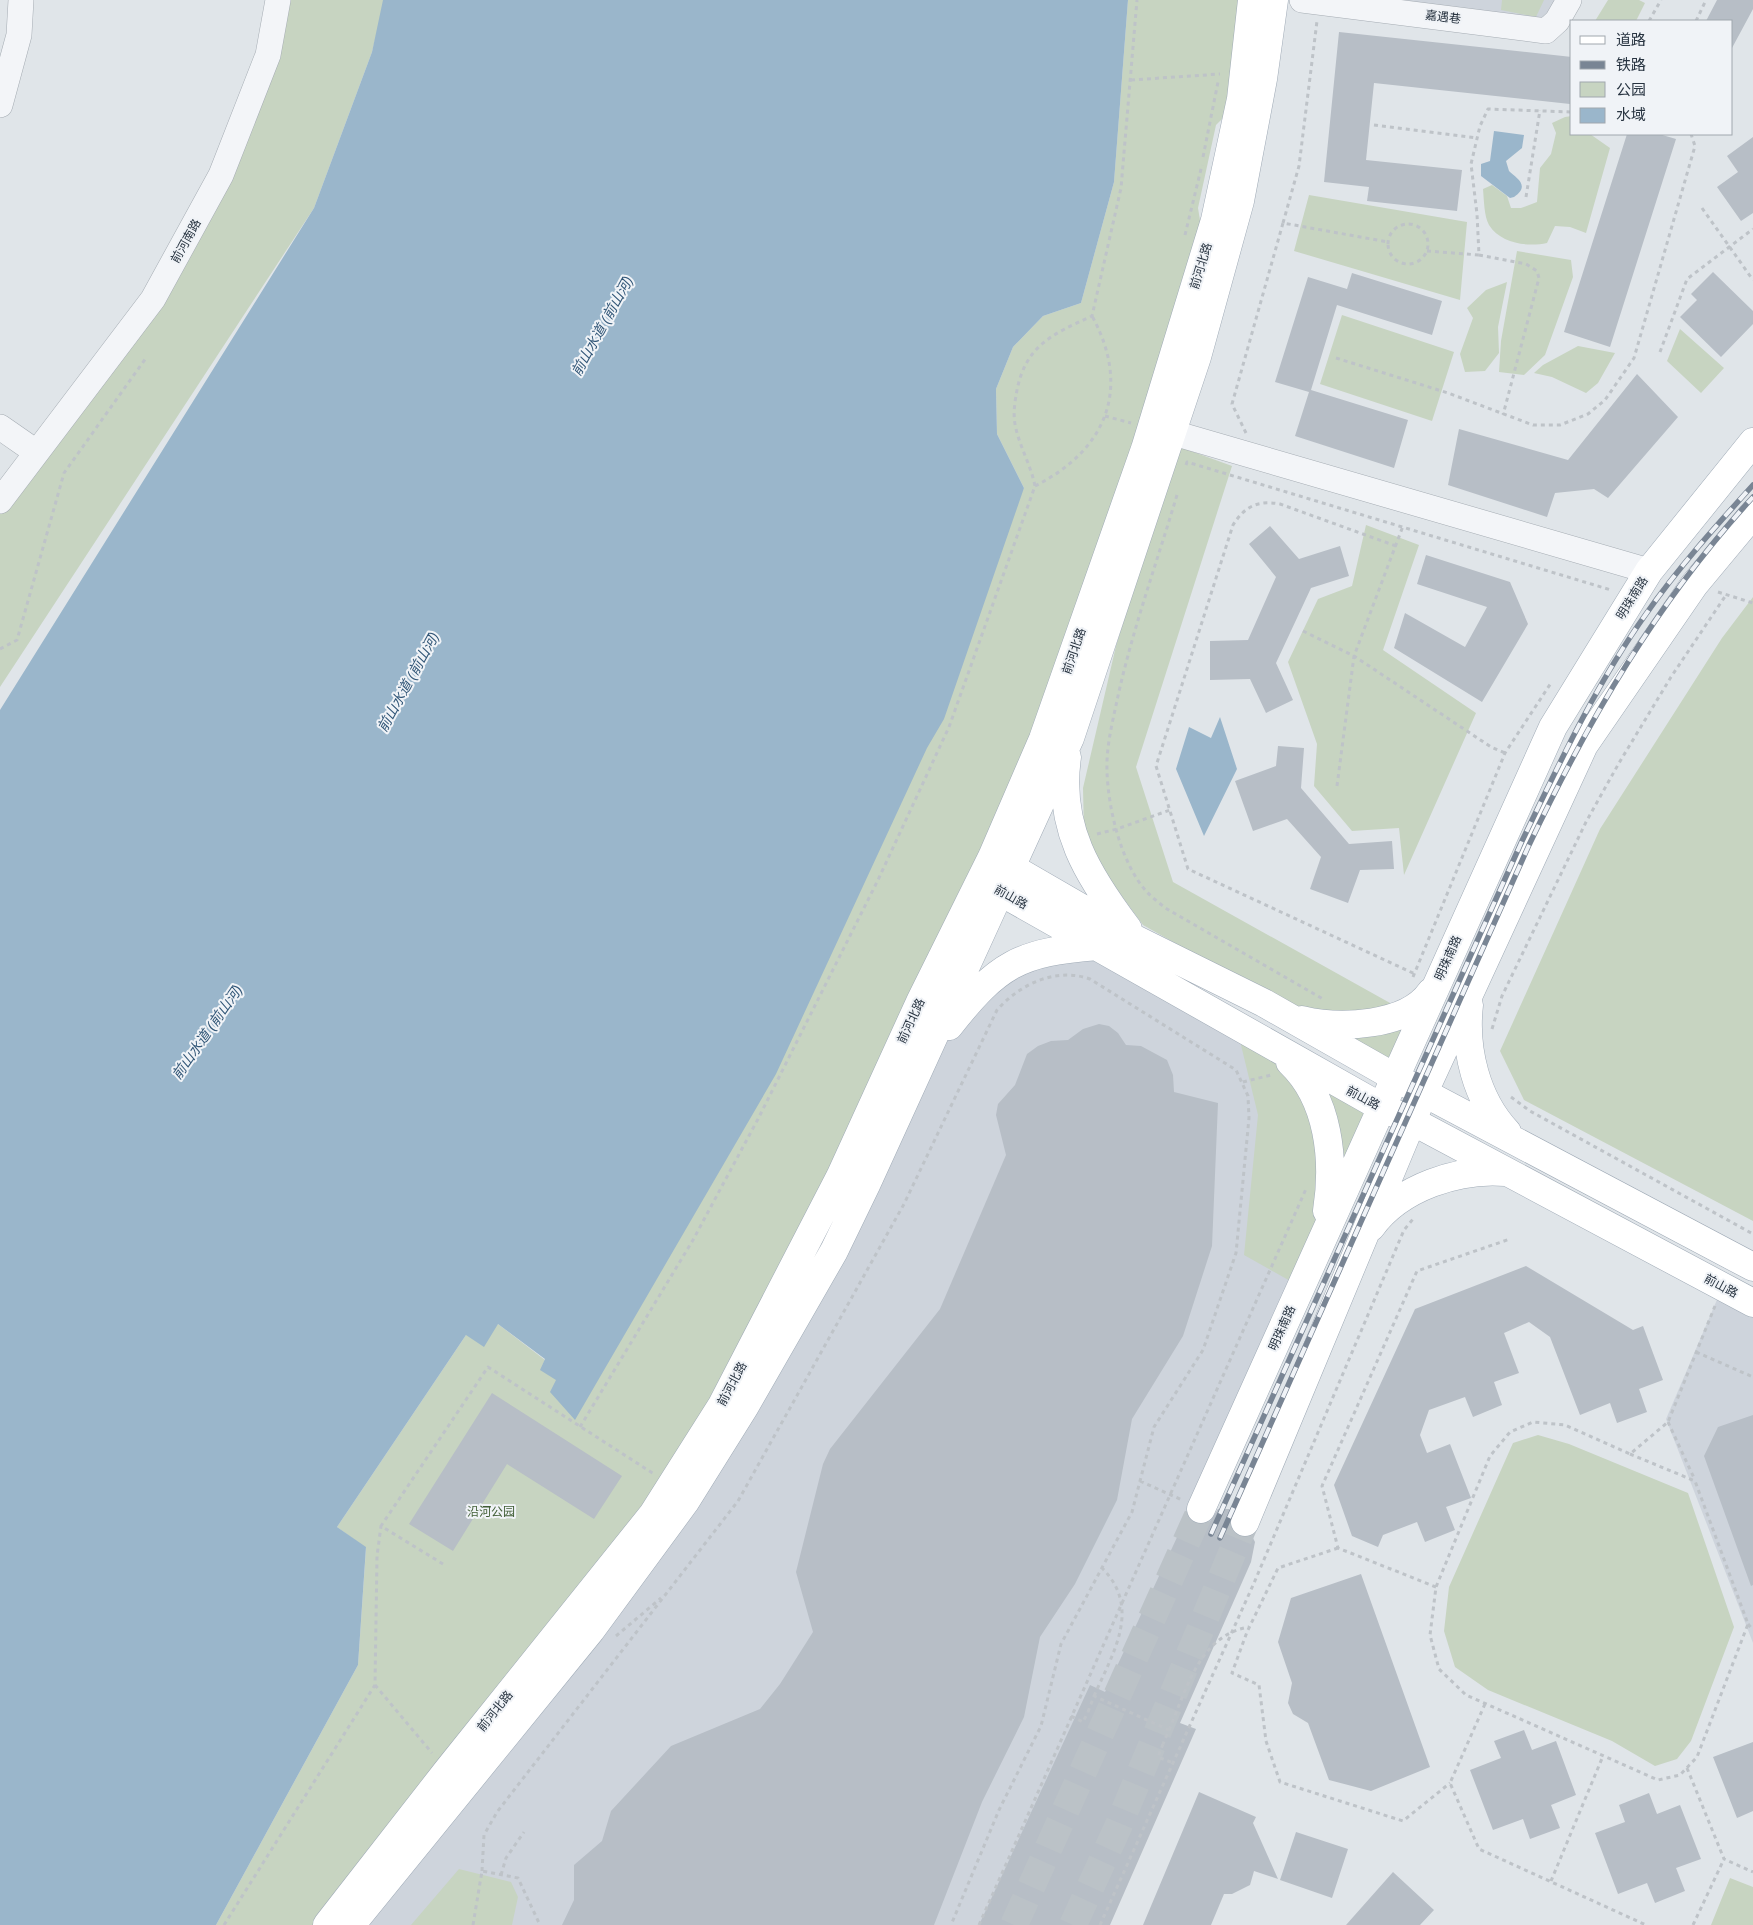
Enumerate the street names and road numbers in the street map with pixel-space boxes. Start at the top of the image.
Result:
street label: 嘉遇巷 [1424,8,1462,26]
street label: 前河南路 [168,217,204,265]
street label: 前河北路 [1187,241,1215,291]
street label: 明珠南路 [1613,574,1651,622]
street label: 前河北路 [1060,626,1088,676]
street label: 前山路 [992,882,1030,912]
street label: 明珠南路 [1432,933,1464,983]
street label: 前河北路 [895,996,927,1046]
street label: 前山路 [1344,1083,1382,1113]
street label: 前山路 [1702,1271,1740,1301]
street label: 明珠南路 [1266,1303,1298,1353]
street label: 前河北路 [715,1360,749,1408]
street label: 前河北路 [474,1688,516,1734]

